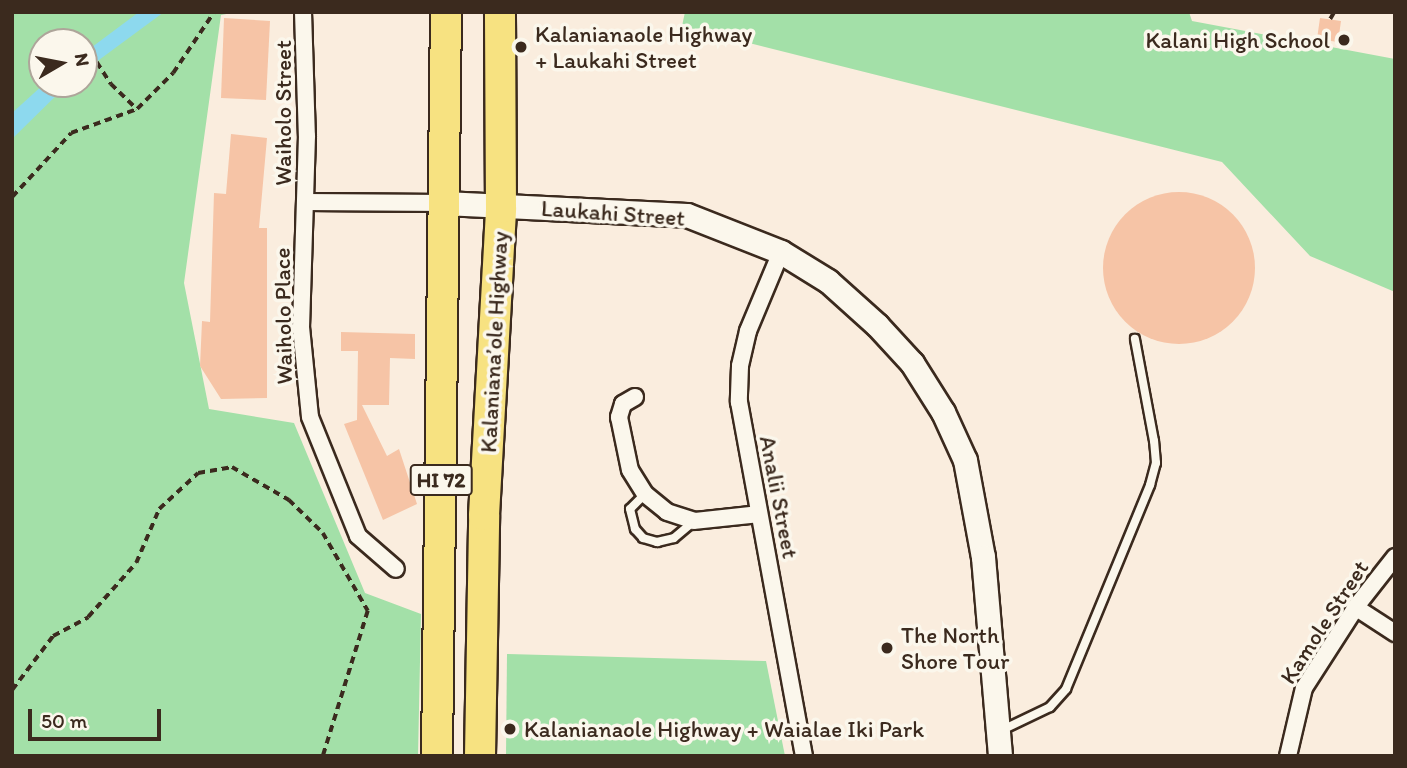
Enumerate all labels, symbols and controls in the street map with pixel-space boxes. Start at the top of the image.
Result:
place label: Kalanianaole Highway + Laukahi Street [535,20,751,74]
place label: Kalani High School [1146,26,1330,54]
north arrow [28,28,98,98]
marker: Kalani High School [1336,32,1352,48]
marker: Kalanianaole Highway + Laukahi Street [513,39,529,55]
street label: Waiholo Street [269,40,297,186]
text: N [70,51,95,68]
street label: Laukahi Street [540,194,686,232]
street label: Kalaniana’ole Highway [474,231,514,453]
street label: Waiholo Place [268,247,298,385]
street label: Analii Street [754,434,804,560]
road number: HI 72 [410,462,472,498]
street label: Kamole Street [1274,555,1374,689]
place label: The North Shore Tour [901,621,1007,675]
marker: The North Shore Tour [879,640,895,656]
scale bar [32,694,164,738]
text: 50 m [41,708,87,733]
place label: Kalanianaole Highway + Waialae Iki Park [524,715,923,743]
marker: Kalanianaole Highway + Waialae Iki Park [502,721,518,737]

